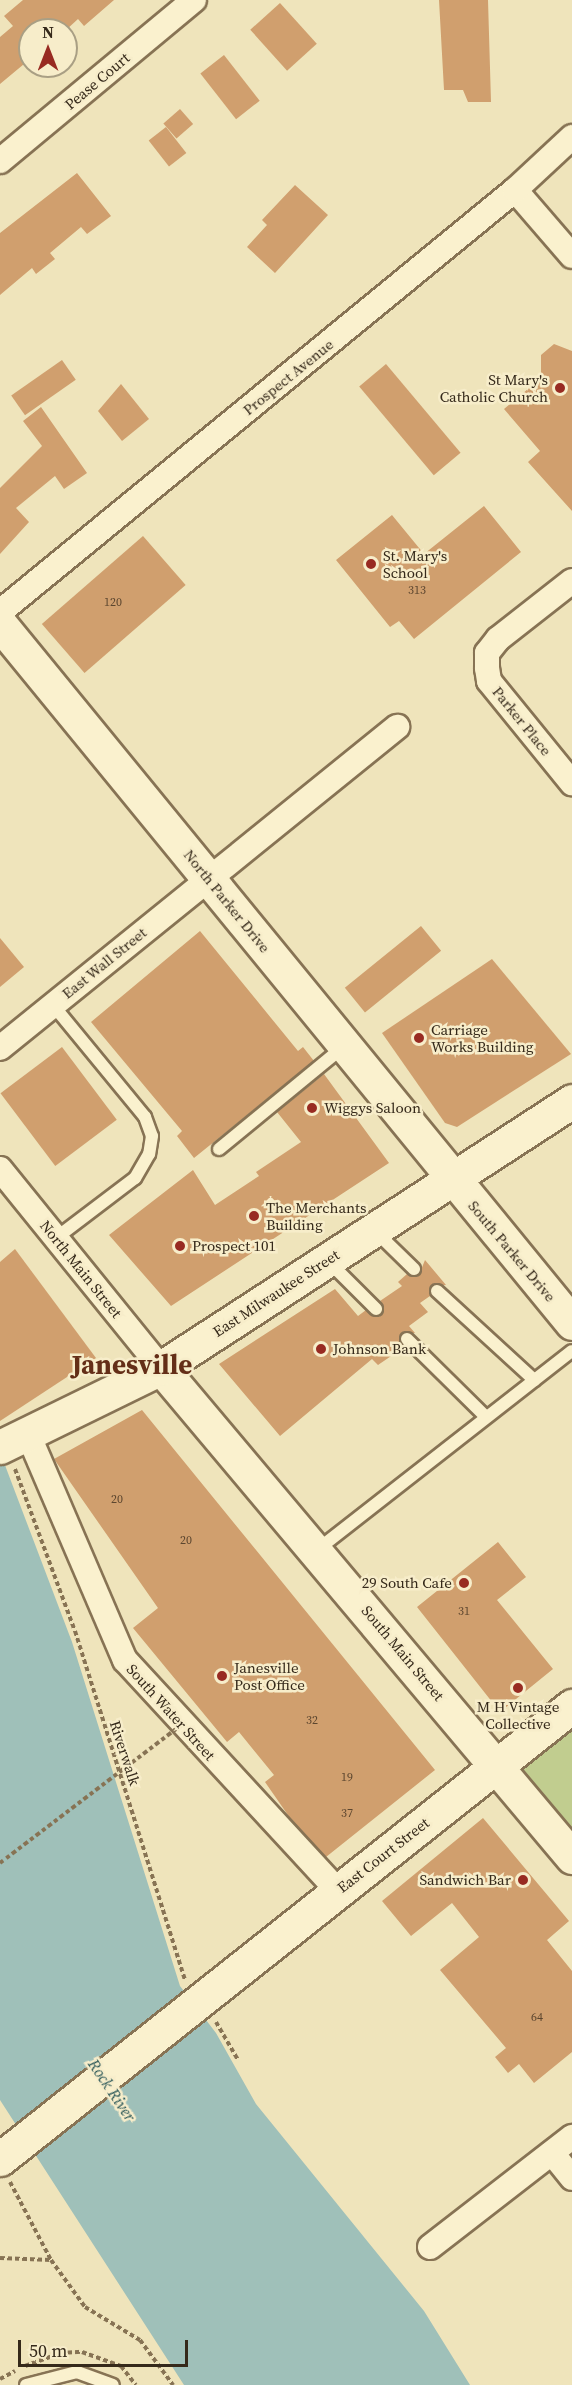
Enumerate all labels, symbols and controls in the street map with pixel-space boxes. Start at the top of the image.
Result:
north arrow [18,18,78,78]
text: N [42,21,54,43]
street label: Pease Court [61,49,133,113]
street label: Prospect Avenue [239,335,337,419]
place label: St Mary's Catholic Church [440,370,548,405]
marker: St Mary's Catholic Church [553,381,567,395]
place label: St. Mary's School [383,546,447,581]
marker: St. Mary's School [364,557,378,571]
house number: 313 [408,584,426,598]
house number: 120 [104,596,122,610]
street label: Parker Place [489,683,555,759]
street label: North Parker Drive [180,846,274,956]
street label: East Wall Street [58,923,150,1003]
place label: Carriage Works Building [431,1020,533,1055]
marker: Carriage Works Building [412,1031,426,1045]
place label: Wiggys Saloon [324,1099,421,1117]
marker: Wiggys Saloon [305,1101,319,1115]
street label: South Parker Drive [465,1197,559,1305]
place label: The Merchants Building [266,1198,366,1233]
marker: The Merchants Building [247,1209,261,1223]
street label: North Main Street [36,1217,126,1321]
place label: Prospect 101 [192,1237,276,1255]
marker: Prospect 101 [173,1239,187,1253]
street label: East Milwaukee Street [209,1245,343,1341]
place label: Johnson Bank [333,1340,426,1358]
marker: Johnson Bank [314,1342,328,1356]
district label: Janesville [72,1349,192,1381]
house number: 20 [111,1493,123,1507]
house number: 20 [180,1534,192,1548]
place label: 29 South Cafe [362,1574,452,1592]
marker: 29 South Cafe [457,1576,471,1590]
street label: South Main Street [358,1602,448,1704]
house number: 31 [458,1605,470,1619]
place label: Janesville Post Office [234,1658,305,1693]
street label: South Water Street [123,1660,219,1764]
marker: Janesville Post Office [215,1669,229,1683]
marker: M H Vintage Collective [511,1681,525,1695]
place label: M H Vintage Collective [476,1697,560,1732]
house number: 32 [306,1714,318,1728]
street label: Riverwalk [106,1718,144,1788]
house number: 19 [341,1771,353,1785]
house number: 37 [341,1807,353,1821]
street label: East Court Street [333,1814,433,1896]
place label: Sandwich Bar [419,1871,511,1889]
marker: Sandwich Bar [516,1873,530,1887]
house number: 64 [531,2011,543,2025]
water label: Rock River [84,2055,140,2125]
scale bar [21,2328,190,2366]
text: 50 m [29,2338,67,2363]

